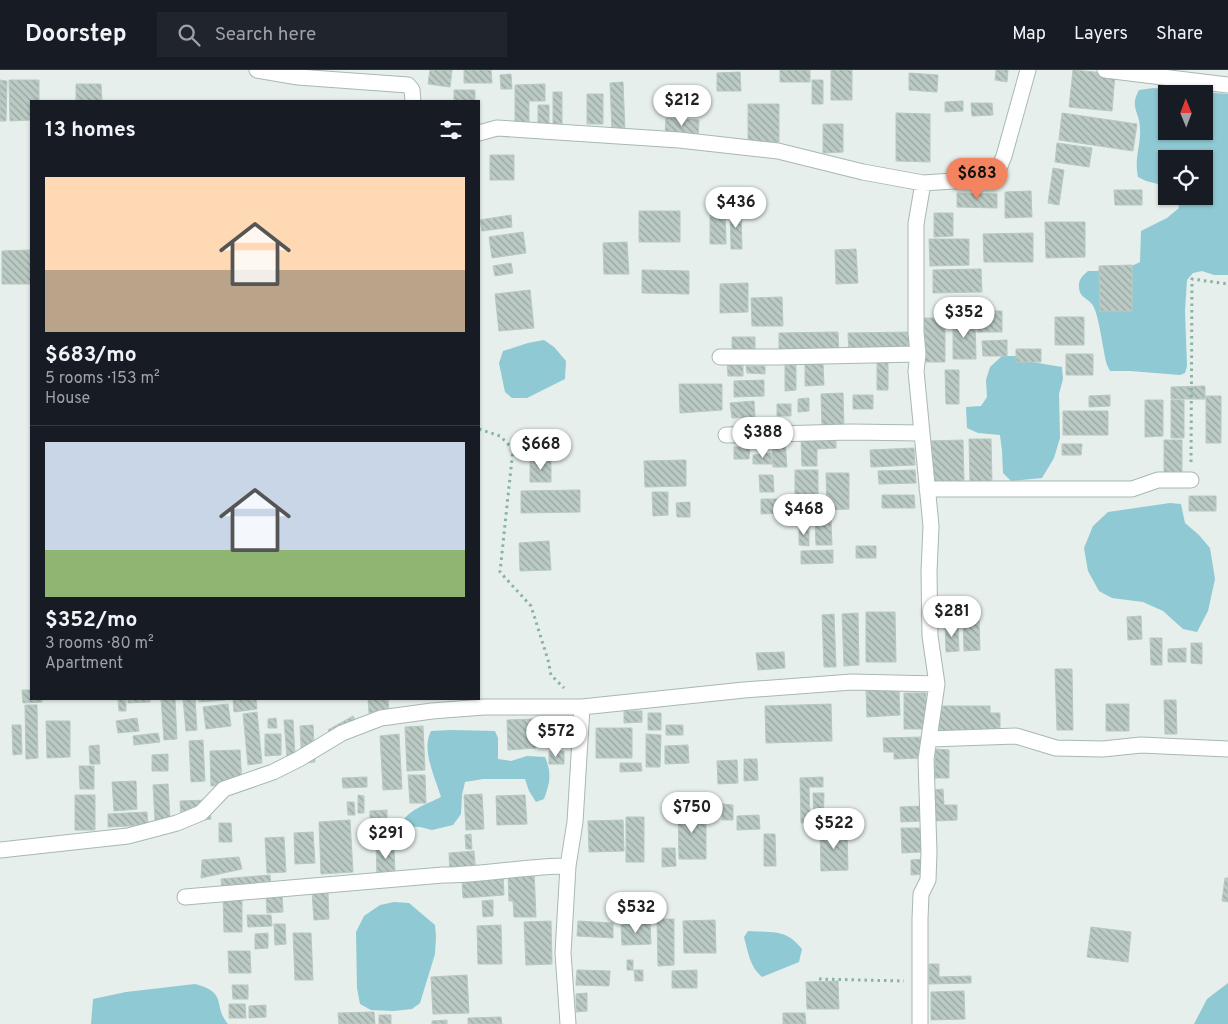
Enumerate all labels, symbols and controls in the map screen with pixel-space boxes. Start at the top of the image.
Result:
search box [157,12,507,57]
text: Doorstep [25,20,127,50]
icon: search [175,21,203,49]
text: Search here [215,23,316,47]
text: Map [1012,23,1046,46]
text: Layers [1074,23,1128,46]
text: Share [1156,23,1203,46]
pin: $212 [652,85,712,127]
north arrow [1158,85,1212,140]
map controls [1158,85,1213,205]
text: $212 [664,91,700,111]
icon: filters [437,116,465,144]
text: 13 homes [45,117,136,144]
button: locate [1158,150,1213,205]
pin: $683 [947,158,1007,200]
text: $683 [957,164,997,184]
pin: $436 [706,186,766,229]
text: $436 [716,193,756,213]
icon: home [210,209,300,299]
pin: $352 [934,296,994,339]
text: $352 [945,303,983,323]
text: $683/mo [45,342,137,369]
text: 5 rooms · 153 m² [45,369,160,389]
text: House [45,389,90,409]
pin: $388 [733,416,793,459]
text: $388 [743,423,783,443]
pin: $668 [511,428,571,471]
text: $668 [521,435,561,455]
icon: home [210,475,300,565]
pin: $468 [774,494,834,536]
text: $468 [784,500,824,520]
pin: $281 [922,596,982,638]
text: $281 [934,602,970,622]
text: $352/mo [45,607,137,634]
text: 3 rooms · 80 m² [45,634,154,654]
text: Apartment [45,654,123,674]
pin: $572 [526,716,586,758]
text: $572 [537,722,575,742]
pin: $750 [662,792,722,834]
text: $750 [673,798,711,818]
pin: $522 [804,808,864,850]
text: $522 [814,814,854,834]
pin: $291 [356,818,416,860]
text: $291 [368,824,404,844]
pin: $532 [606,892,666,934]
text: $532 [617,898,655,918]

